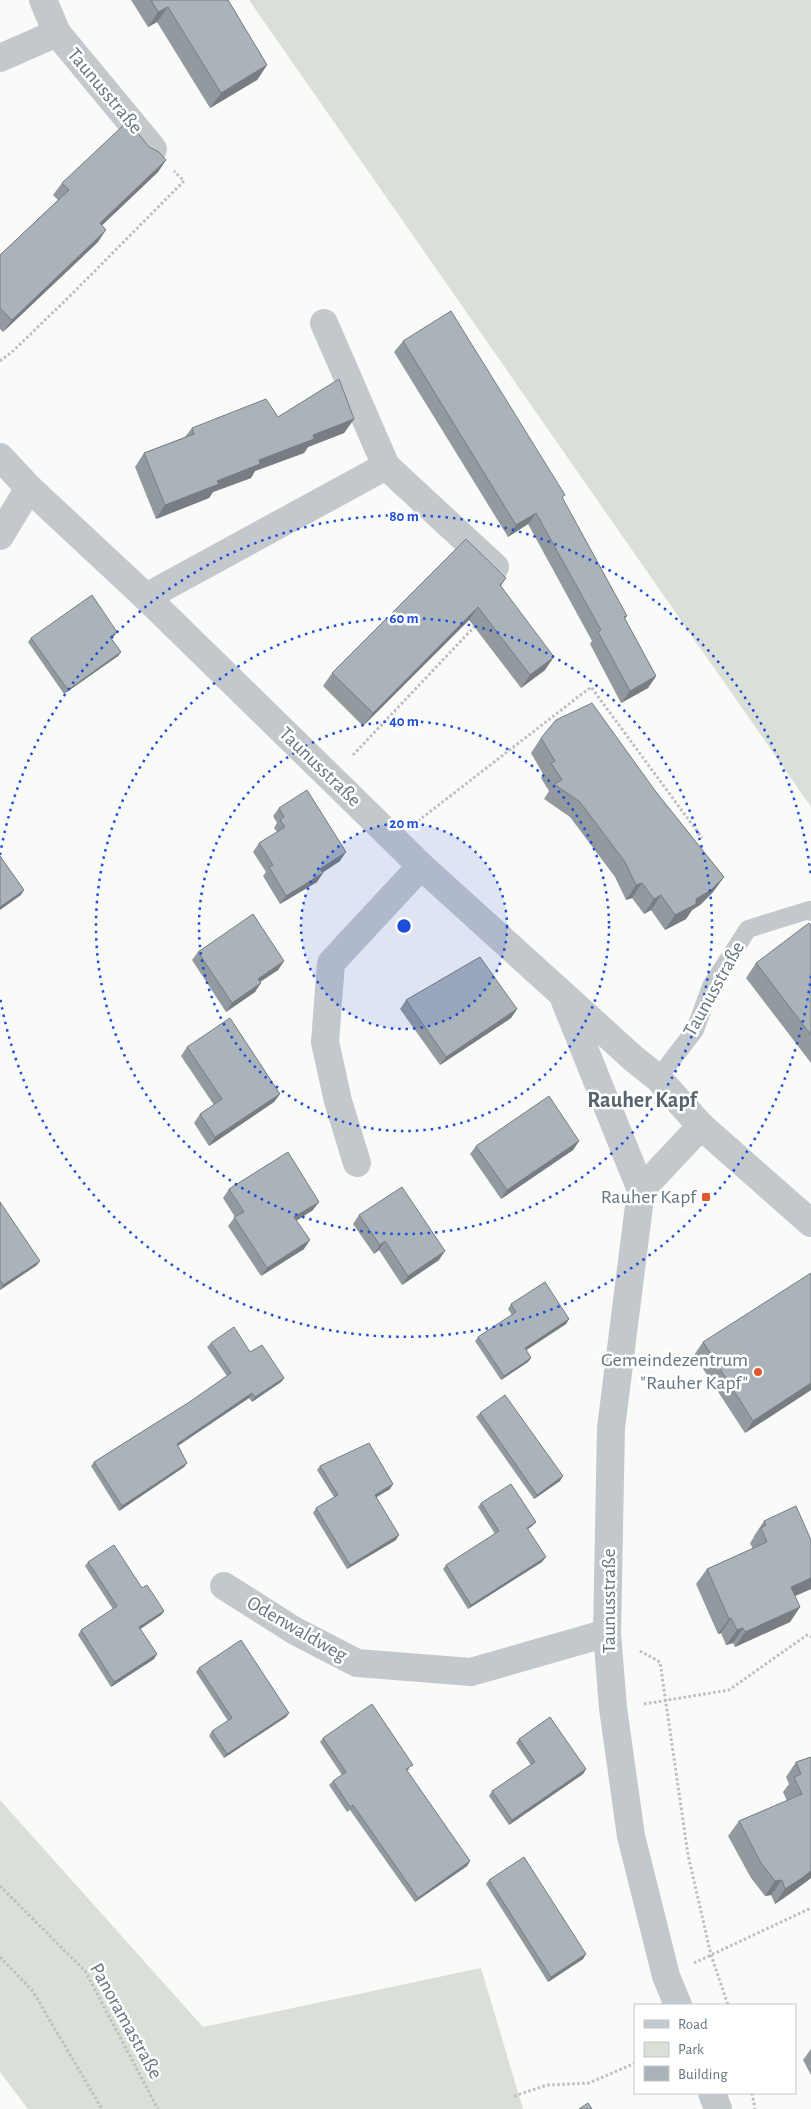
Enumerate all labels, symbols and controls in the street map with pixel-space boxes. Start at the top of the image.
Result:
street label: Taunusstraße [64,44,146,138]
text: 80 m [389,509,419,524]
text: 60 m [389,611,419,626]
text: 40 m [389,714,419,729]
street label: Taunusstraße [275,723,365,811]
text: 20 m [389,816,419,831]
centre of rings [395,917,413,935]
street label: Taunusstraße [680,938,748,1040]
district label: Rauher Kapf [587,1089,698,1111]
place label: Rauher Kapf [601,1187,697,1207]
marker: Rauher Kapf [700,1191,712,1203]
place label: Gemeindezentrum "Rauher Kapf" [601,1350,748,1393]
marker: Gemeindezentrum "Rauher Kapf" [752,1366,764,1378]
street label: Taunusstraße [599,1548,619,1654]
street label: Odenwaldweg [244,1592,351,1666]
street label: Panoramastraße [86,1960,166,2082]
legend [634,2004,796,2094]
text: Road [678,2017,708,2032]
text: Park [678,2042,704,2057]
text: Building [678,2067,728,2082]

